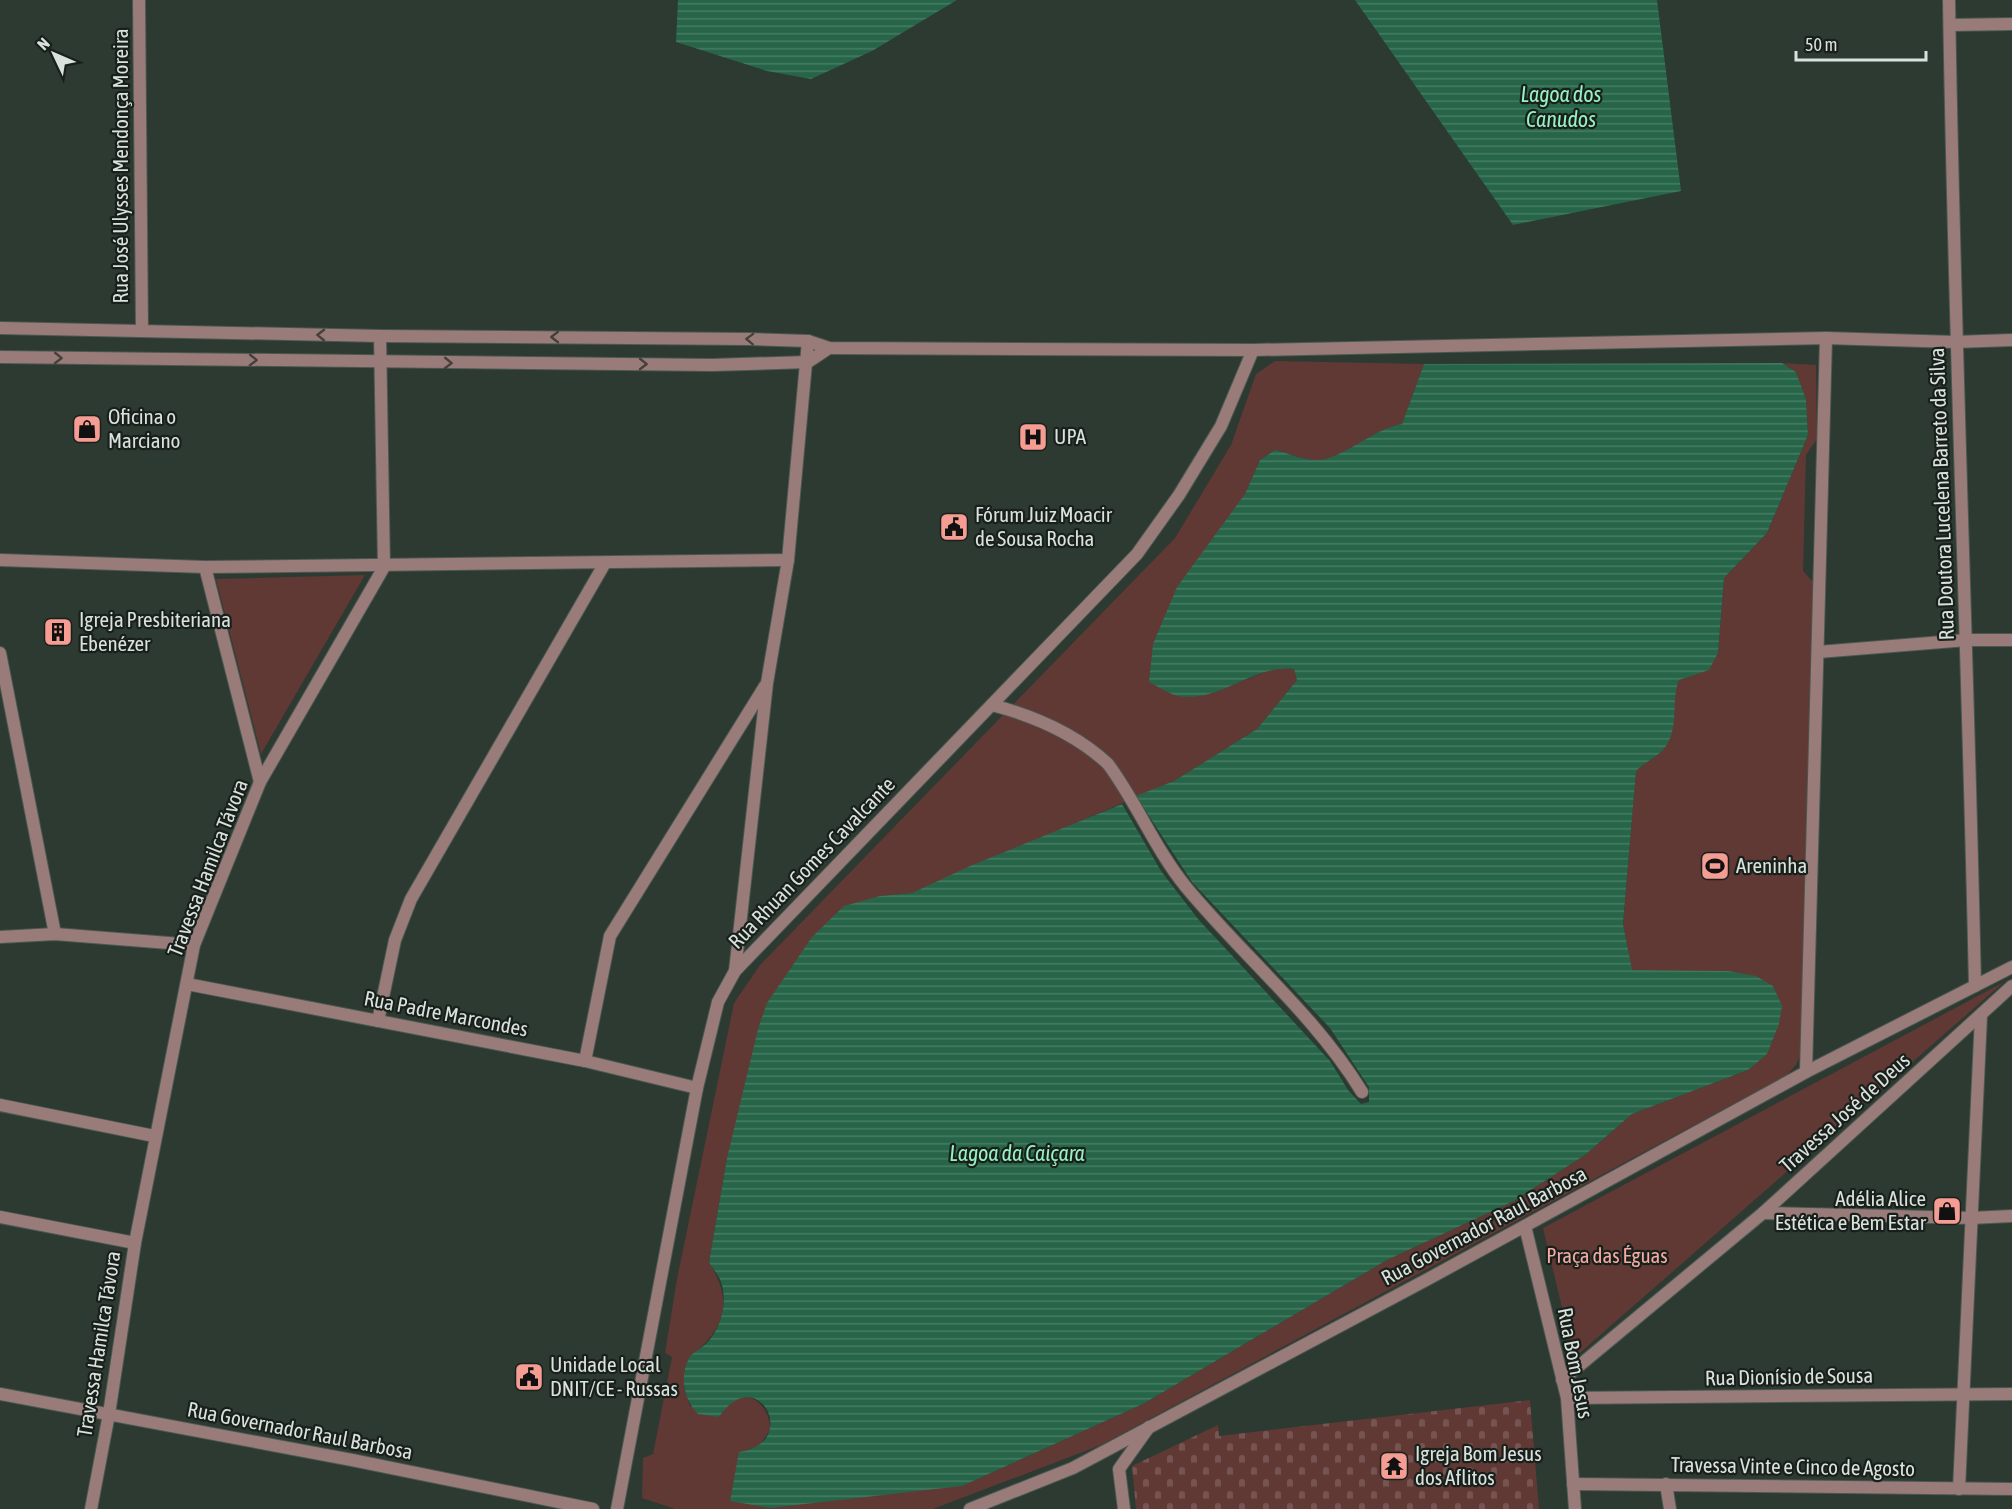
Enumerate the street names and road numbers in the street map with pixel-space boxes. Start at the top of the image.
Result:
street label: Rua José Ulysses Mendonça Moreira [108,29,132,304]
street label: Rua Doutora Lucelena Barreto da Silva [1924,347,1958,641]
street label: Rua Rhuan Gomes Cavalcante [723,772,899,953]
street label: Travessa Hamilca Távora [162,776,252,960]
street label: Rua Padre Marcondes [362,985,530,1041]
street label: Travessa José de Deus [1774,1048,1914,1177]
street label: Rua Governador Raul Barbosa [1377,1161,1590,1289]
street label: Travessa Hamilca Távora [71,1249,125,1439]
street label: Rua Bom Jesus [1553,1305,1598,1420]
street label: Rua Dionísio de Sousa [1705,1363,1873,1389]
street label: Rua Governador Raul Barbosa [186,1396,415,1464]
street label: Travessa Vinte e Cinco de Agosto [1671,1452,1915,1480]

